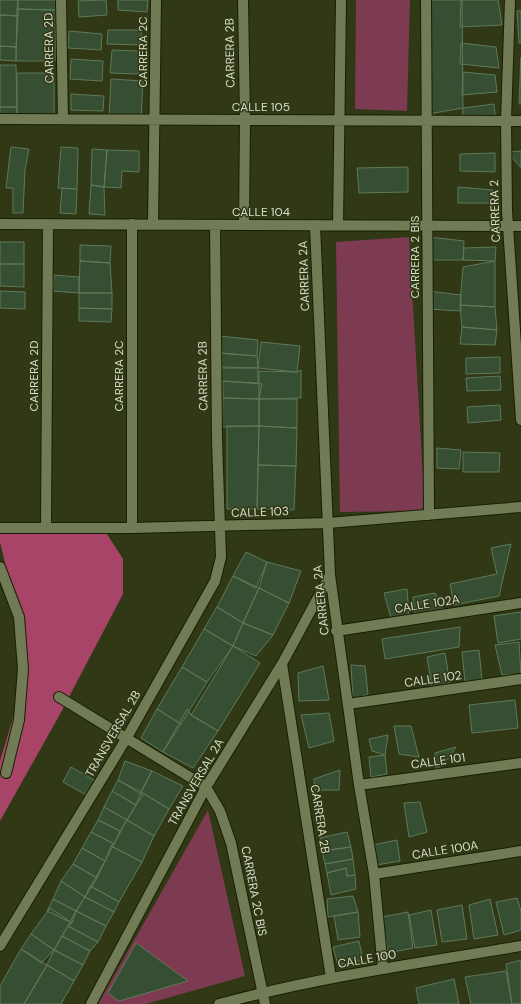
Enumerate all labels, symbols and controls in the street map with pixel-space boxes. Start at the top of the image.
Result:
street label: CARRERA 2D [40,12,58,84]
street label: CARRERA 2C [135,16,151,88]
street label: CARRERA 2B [221,18,239,88]
street label: CALLE 105 [232,99,290,115]
street label: CARRERA 2 [486,179,504,243]
street label: CALLE 104 [232,204,290,220]
street label: CARRERA 2 BIS [407,216,423,298]
street label: CARRERA 2A [295,240,313,312]
street label: CARRERA 2C [111,340,127,412]
street label: CARRERA 2D [26,341,42,411]
street label: CARRERA 2B [194,341,212,411]
street label: CALLE 103 [231,503,289,521]
street label: CARRERA 2A [309,564,333,636]
street label: CALLE 102A [393,591,461,617]
street label: CALLE 102 [403,667,463,691]
street label: TRANSVERSAL 2B [82,688,144,780]
street label: TRANSVERSAL 2A [165,735,227,828]
street label: CALLE 101 [410,749,466,773]
street label: CARRERA 2B [307,783,333,855]
street label: CALLE 100A [411,837,479,863]
street label: CARRERA 2C BIS [237,845,271,937]
street label: CALLE 100 [336,946,398,972]

